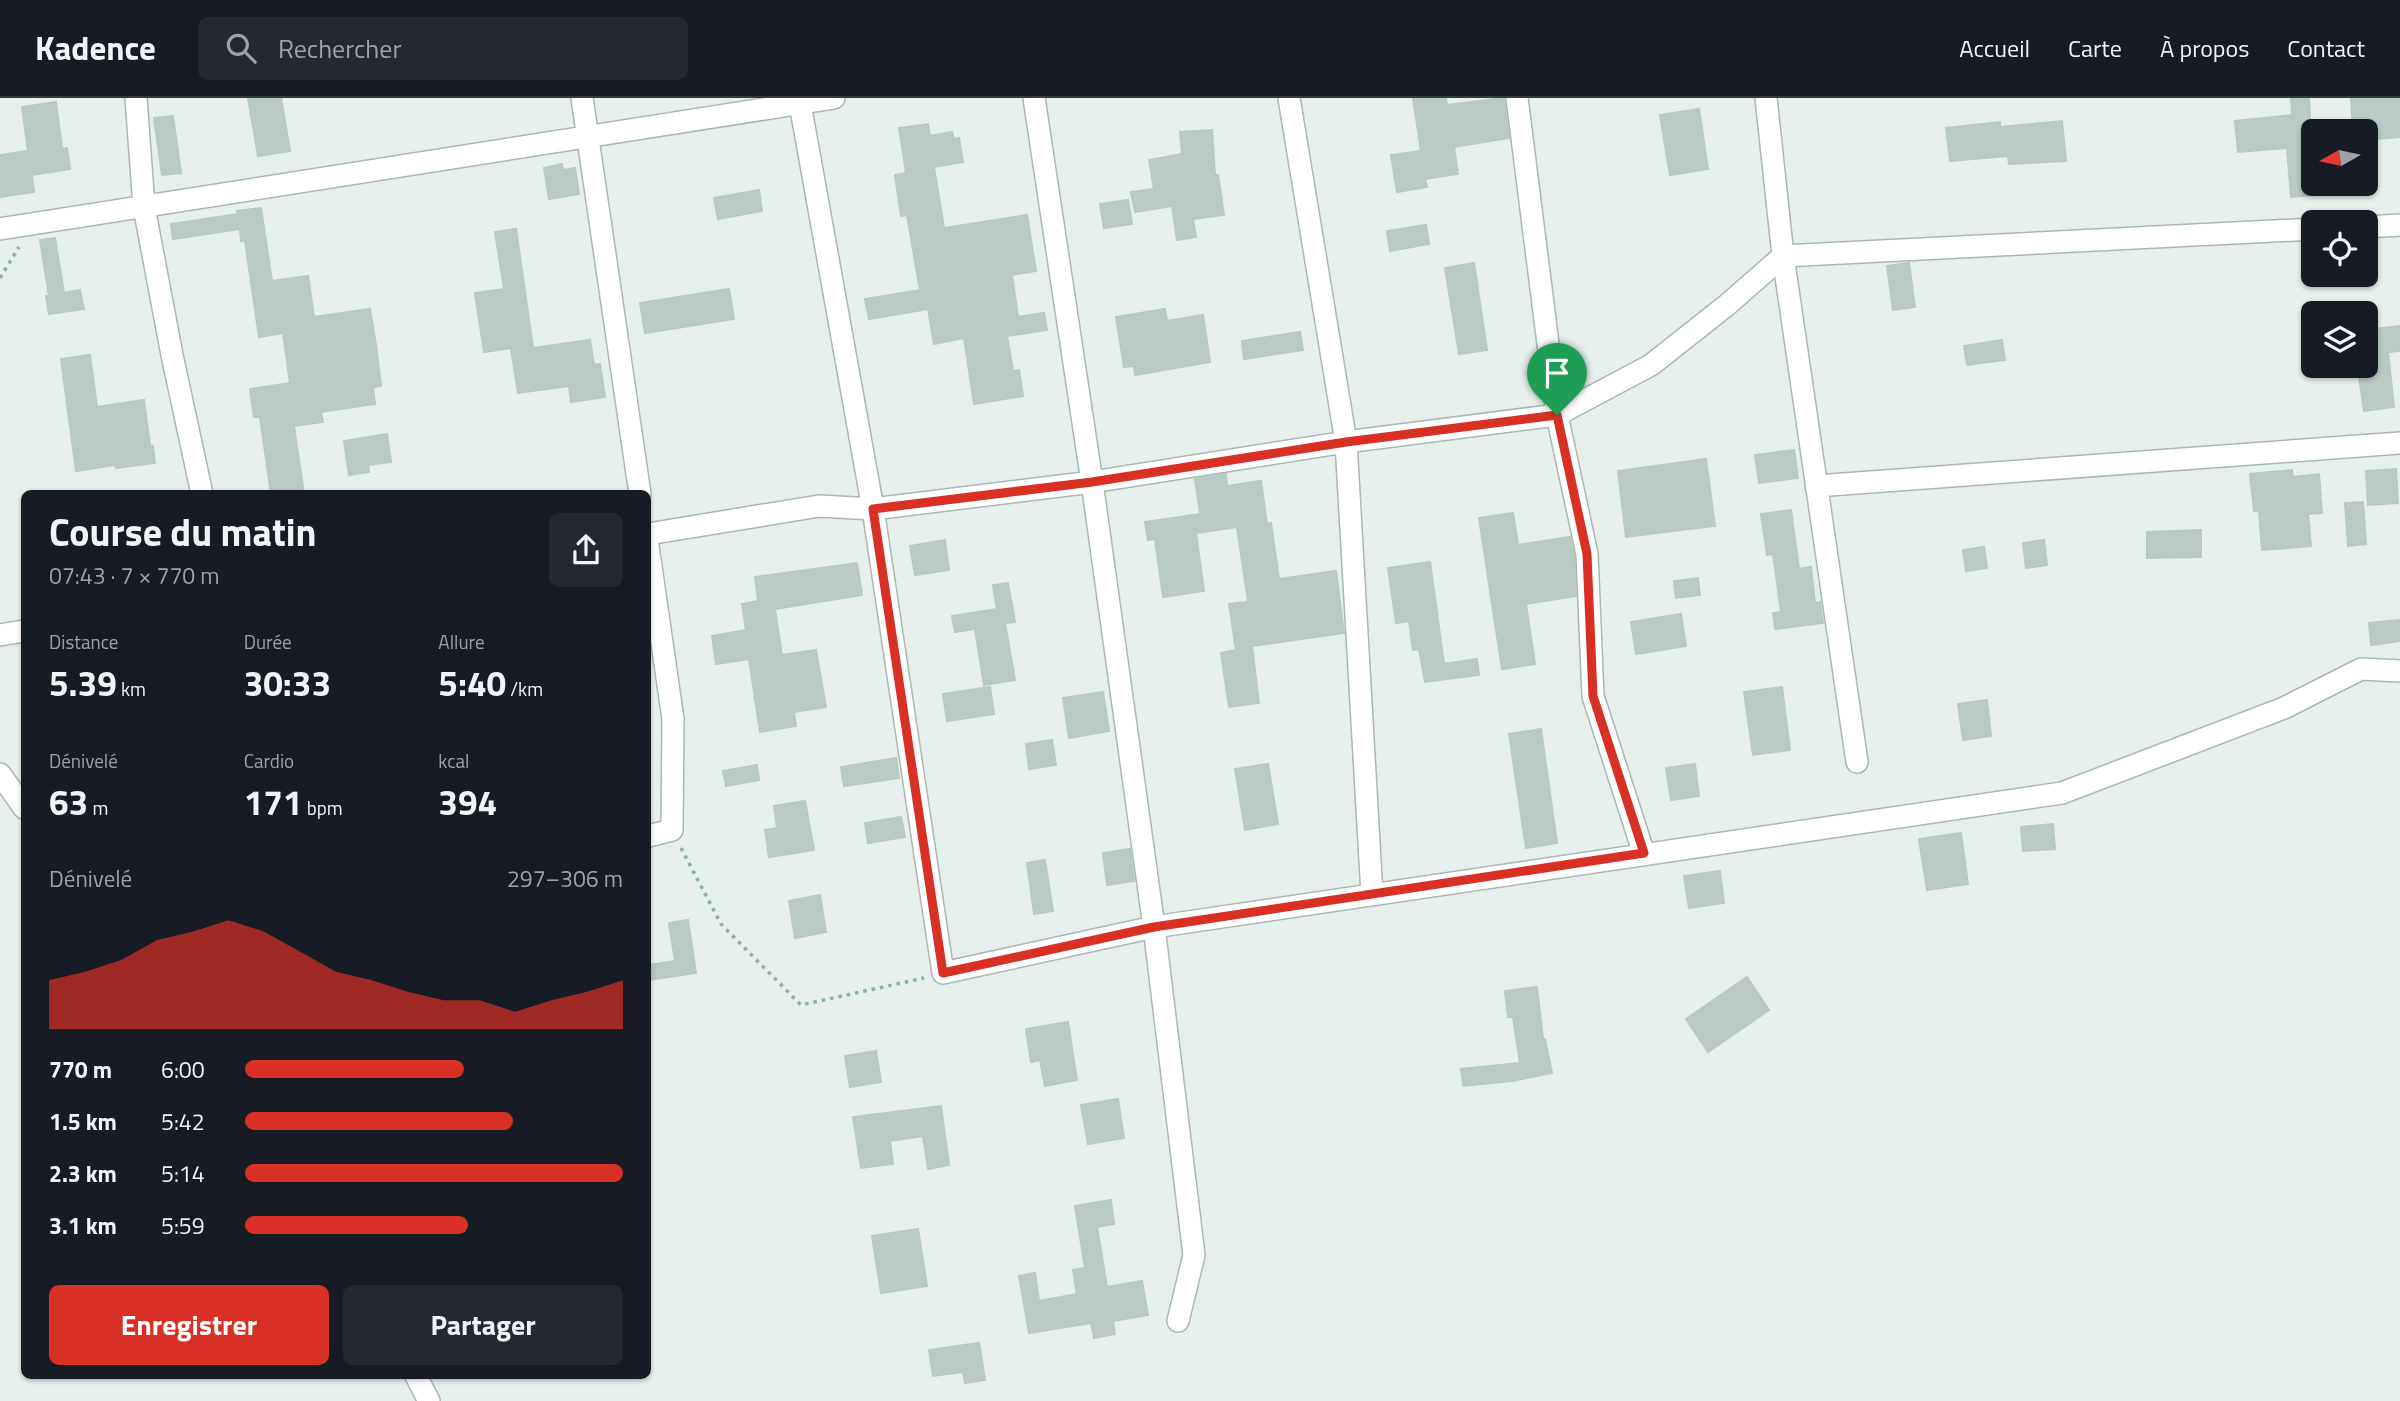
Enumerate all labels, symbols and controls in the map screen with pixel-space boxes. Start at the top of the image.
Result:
search box [198,17,688,80]
text: Kadence [35,23,156,73]
icon: search [222,29,260,67]
text: Rechercher [278,29,401,68]
text: Accueil [1959,30,2030,66]
text: Carte [2068,30,2122,66]
text: À propos [2160,30,2249,66]
text: Contact [2287,30,2365,66]
north arrow [2301,119,2378,196]
map controls [2301,119,2378,378]
button: locate [2301,210,2378,287]
button: layers [2301,301,2378,378]
pin [1527,343,1587,415]
icon: arrive [1538,354,1576,392]
text: Course du matin [49,503,317,561]
button: share [549,513,623,587]
text: 07:43 · 7 × 770 m [49,558,219,593]
text: Distance [49,627,118,656]
text: Durée [244,627,292,656]
text: Allure [438,627,485,656]
text: 5.39 [49,656,117,710]
text: 30:33 [244,656,331,710]
text: 5:40 [438,656,506,710]
text: km [117,674,146,703]
text: /km [506,674,543,703]
text: Dénivelé [49,746,118,775]
text: Cardio [244,746,294,775]
text: kcal [438,746,469,775]
text: 63 [49,775,88,829]
text: 171 [244,775,302,829]
text: 394 [438,775,497,829]
text: m [88,793,108,822]
text: bpm [302,793,343,822]
text: Dénivelé [49,861,132,896]
text: 297–306 m [507,861,623,896]
text: 770 m [49,1052,112,1087]
text: 6:00 [161,1052,205,1087]
text: 1.5 km [49,1104,117,1139]
text: 5:42 [161,1104,205,1139]
text: 2.3 km [49,1156,117,1191]
text: 5:14 [161,1156,205,1191]
text: 3.1 km [49,1208,117,1243]
text: 5:59 [161,1208,205,1243]
button: Enregistrer [49,1285,329,1365]
button: Partager [343,1285,623,1365]

